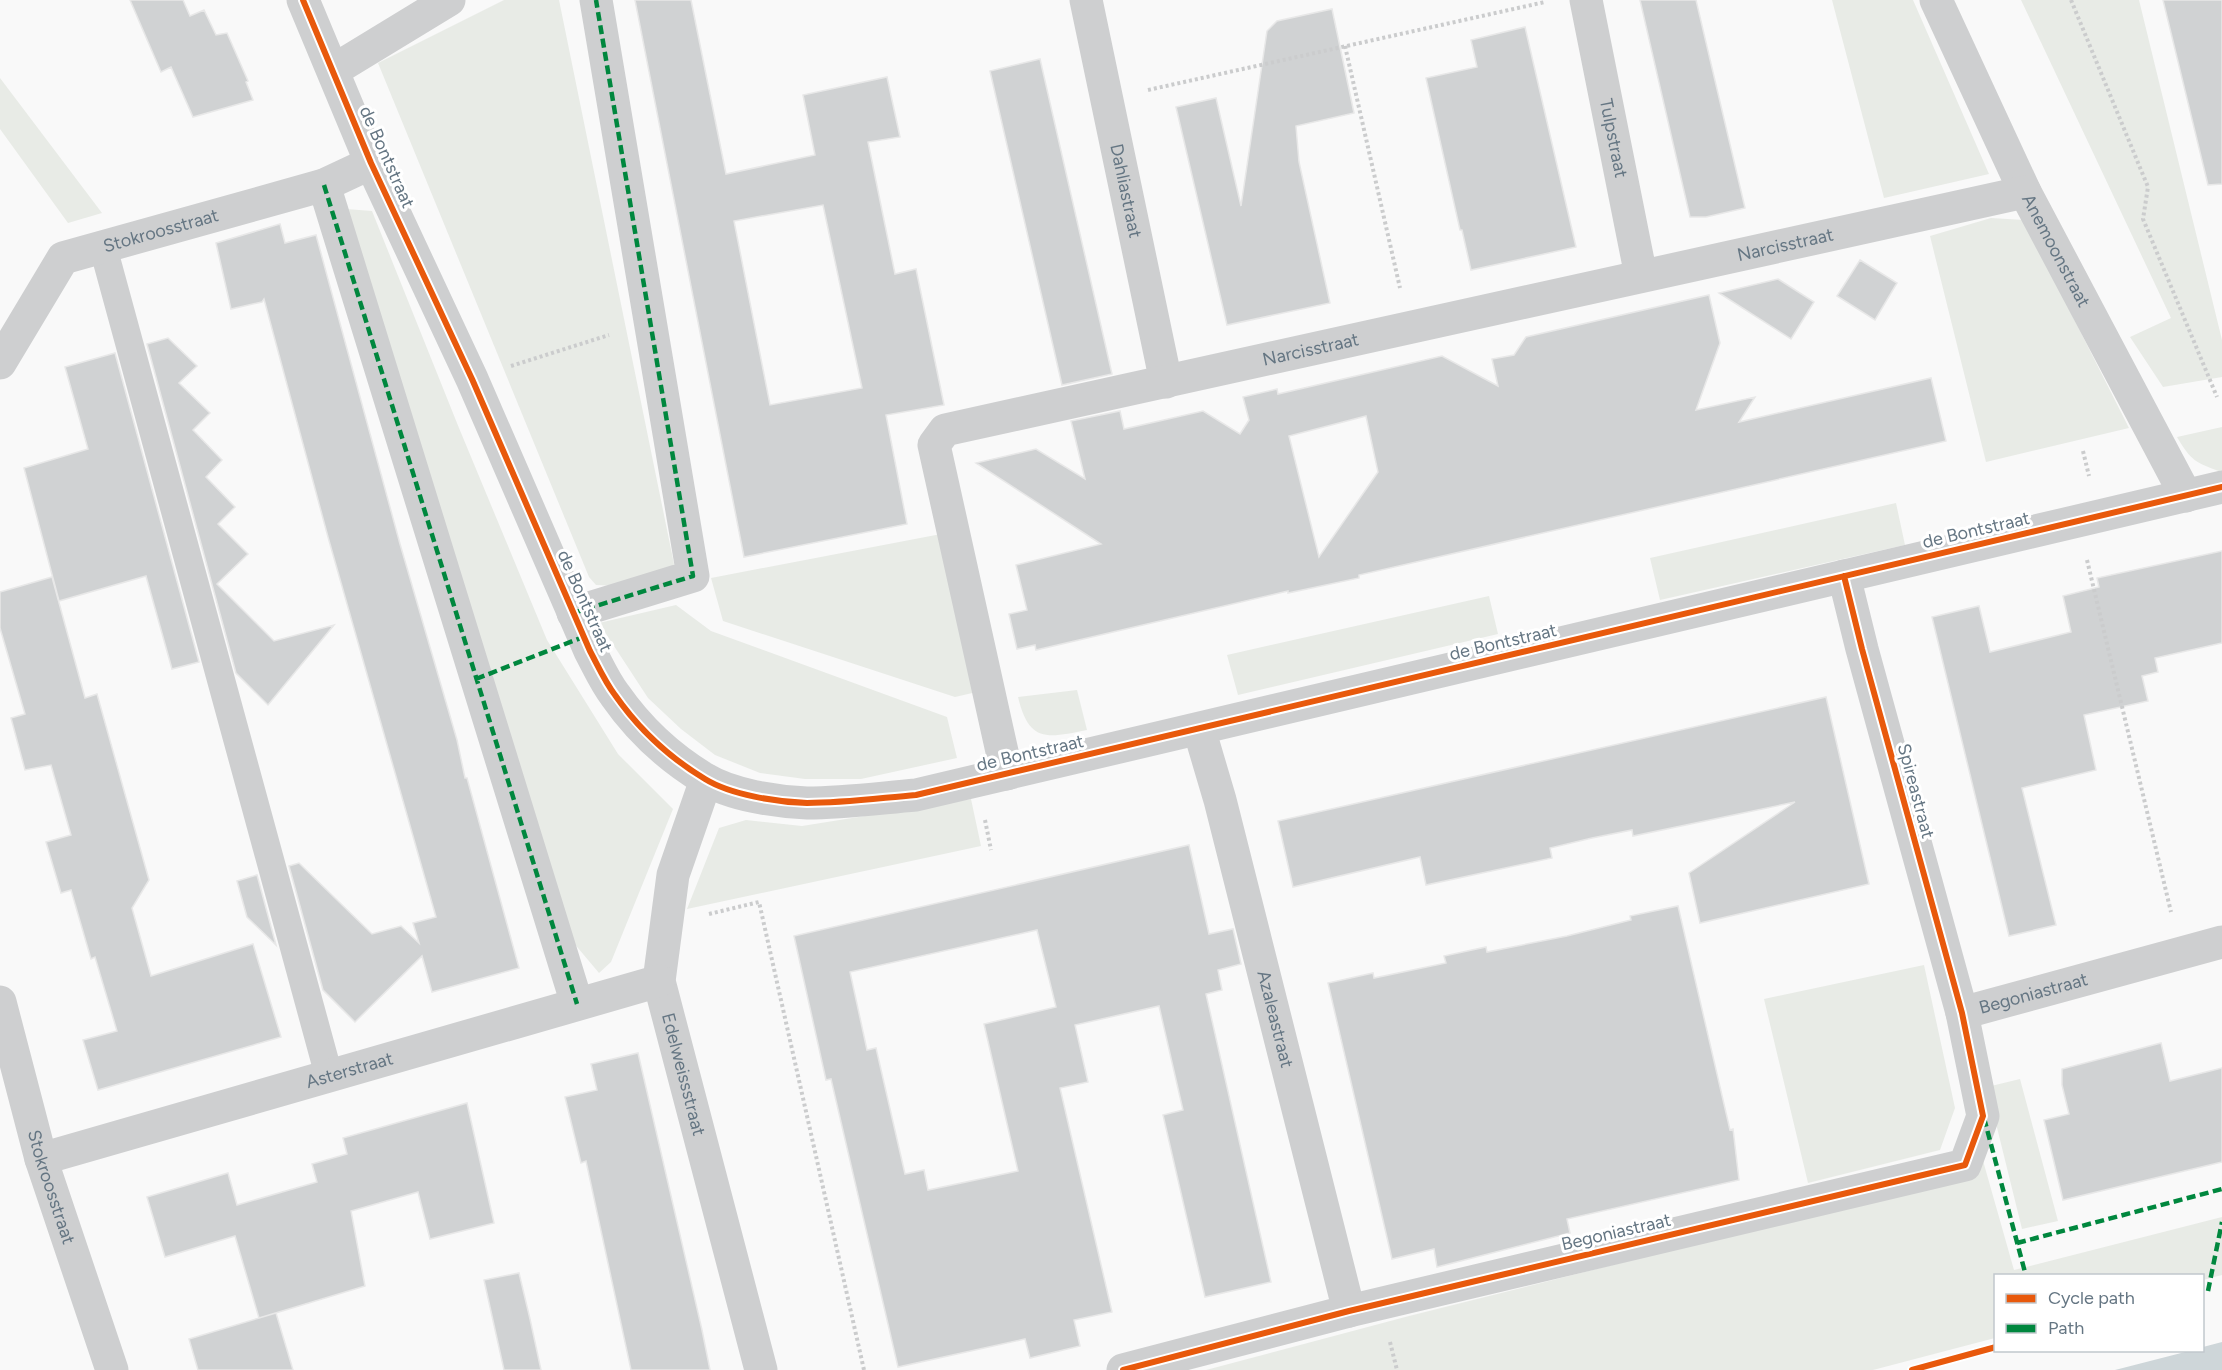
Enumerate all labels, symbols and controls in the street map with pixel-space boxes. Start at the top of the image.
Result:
street label: Tulpstraat [1595,97,1632,180]
street label: de Bontstraat [355,102,419,212]
street label: Dahliastraat [1105,142,1147,240]
street label: Anemoonstraat [2017,190,2095,311]
street label: Stokroosstraat [101,204,221,257]
street label: Narcisstraat [1735,224,1836,266]
street label: Narcisstraat [1260,328,1361,371]
street label: de Bontstraat [1920,507,2032,553]
street label: de Bontstraat [553,546,617,656]
street label: de Bontstraat [1447,619,1559,665]
street label: de Bontstraat [974,730,1086,776]
street label: Spireastraat [1893,741,1939,841]
street label: Azaleastraat [1252,968,1298,1070]
street label: Begoniastraat [1977,968,2090,1019]
street label: Edelweissstraat [657,1011,710,1138]
street label: Asterstraat [303,1047,396,1093]
street label: Stokroosstraat [23,1127,80,1247]
street label: Begoniastraat [1559,1209,1673,1255]
legend [1994,1274,2204,1352]
text: Cycle path [2048,1287,2135,1309]
text: Path [2048,1317,2084,1339]

